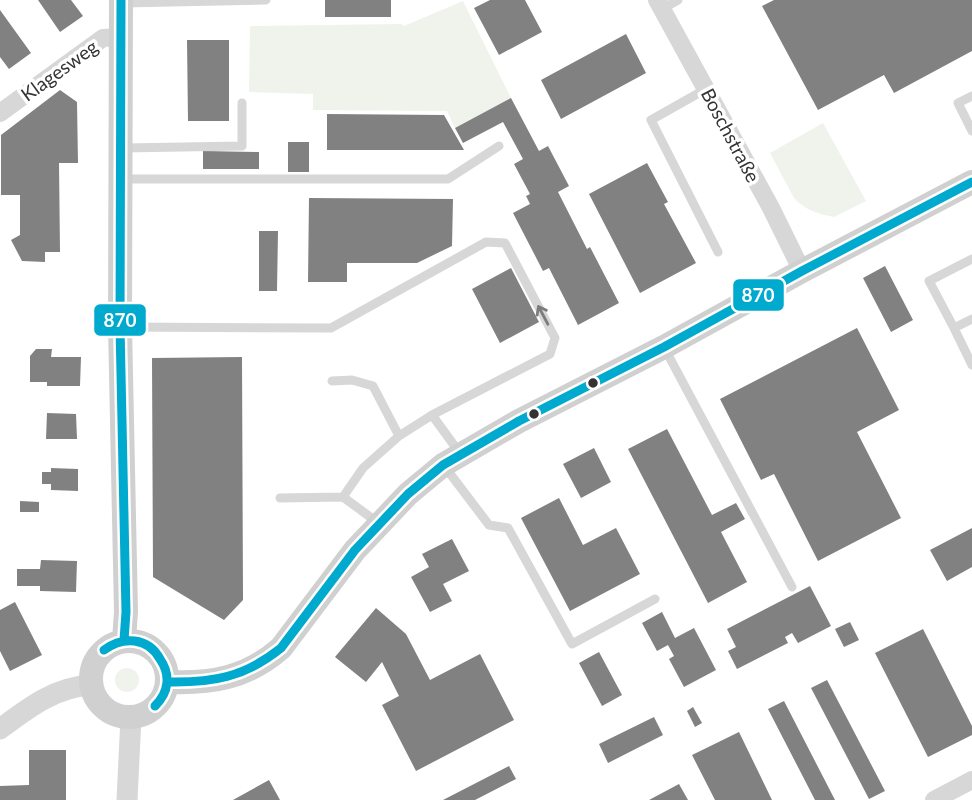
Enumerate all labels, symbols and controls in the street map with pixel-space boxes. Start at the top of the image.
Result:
street label: Klagesweg [16,34,102,106]
street label: Boschstraße [697,84,765,186]
line badge: 870 [732,278,785,312]
text: 870 [741,283,775,306]
line badge: 870 [93,303,147,337]
one-way arrow [536,305,549,326]
text: 870 [103,308,137,331]
unlabelled marker [586,376,600,390]
unlabelled marker [527,407,541,421]

